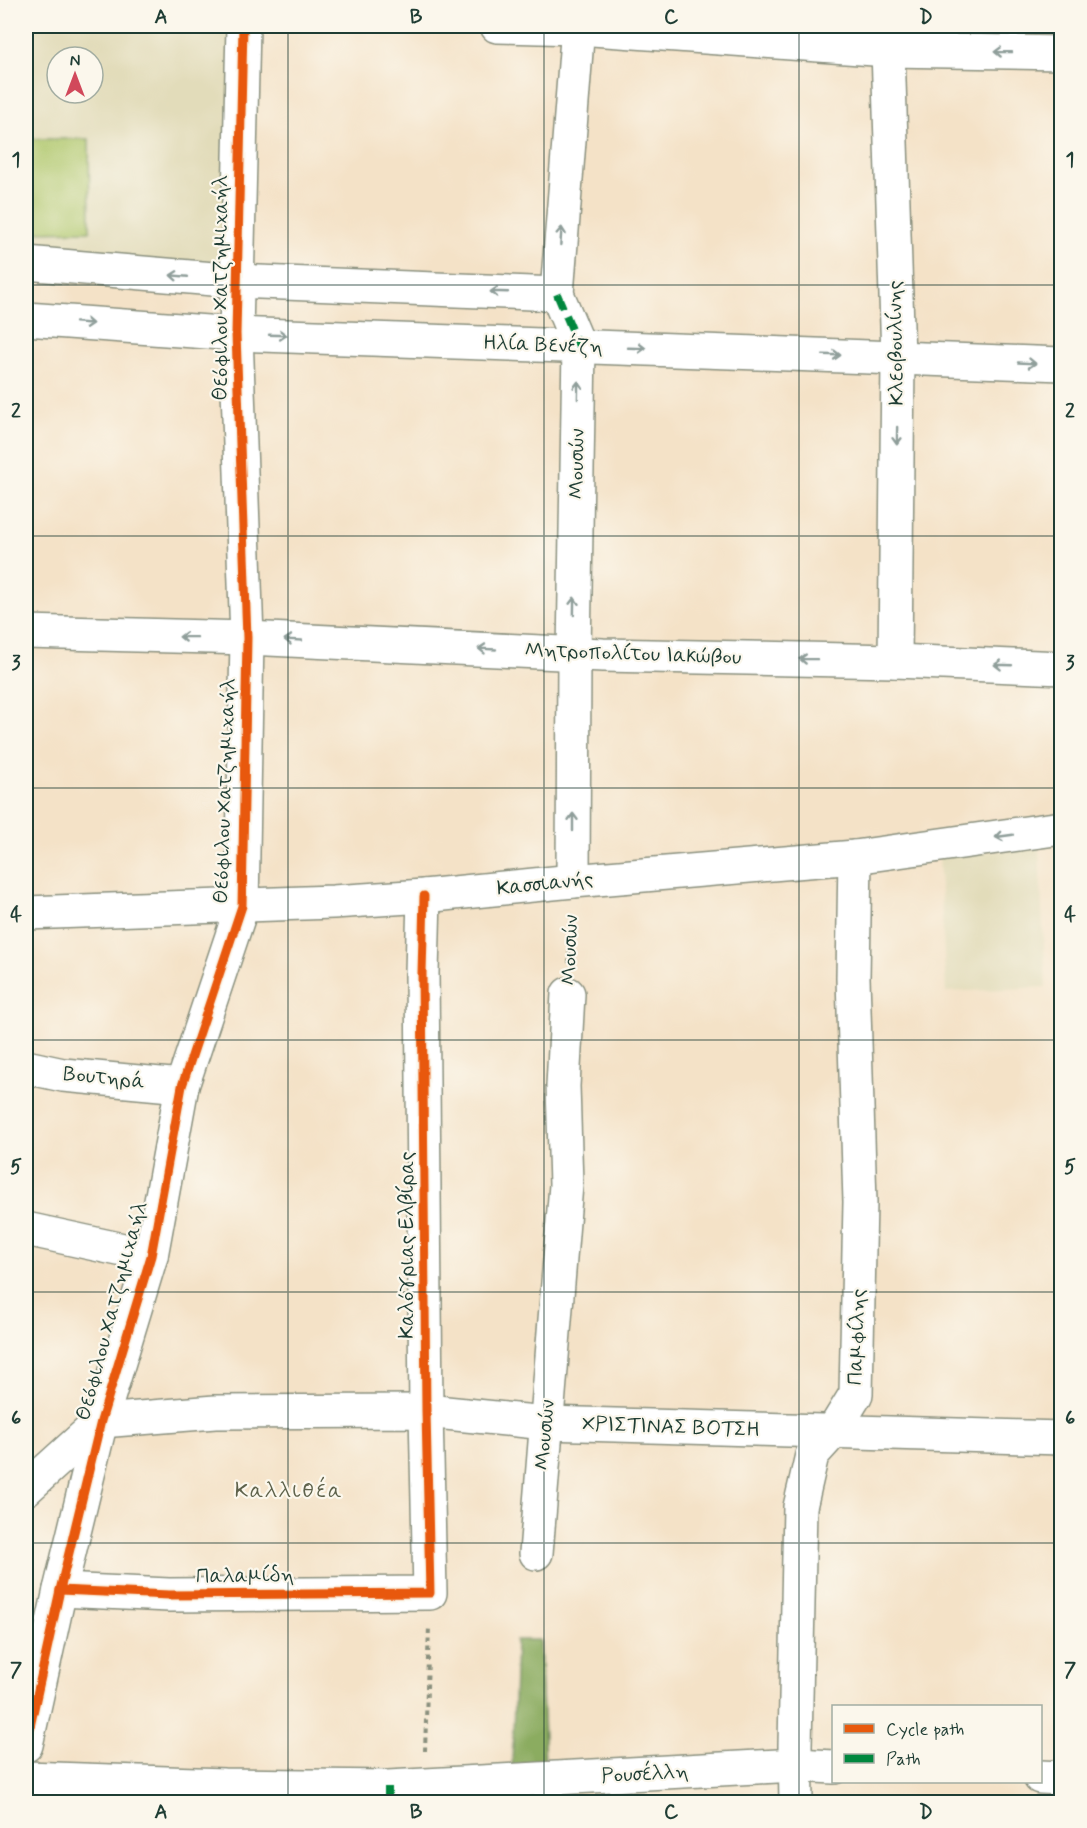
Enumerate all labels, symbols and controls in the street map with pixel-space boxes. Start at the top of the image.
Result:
text: A [154,4,168,31]
text: B [410,4,423,31]
text: C [664,4,679,31]
text: D [919,4,933,31]
north arrow [45,45,105,105]
one-way arrow [994,46,1014,58]
text: N [70,51,80,72]
text: 1 [12,147,20,174]
text: 1 [1066,147,1074,174]
street label: Θεόφιλου Χατζημιχαήλ [207,175,235,401]
one-way arrow [556,226,567,246]
one-way arrow [170,270,189,281]
street label: Κλεοβουλίνης [881,280,911,406]
one-way arrow [489,286,509,297]
one-way arrow [73,318,93,329]
street label: Ηλία Βενέζη [483,328,603,361]
one-way arrow [268,329,288,341]
one-way arrow [627,343,647,354]
one-way arrow [822,349,842,360]
one-way arrow [1017,357,1037,368]
one-way arrow [572,381,584,401]
text: 2 [11,398,21,425]
text: 2 [1065,398,1075,425]
one-way arrow [891,426,903,446]
street label: Μουσών [562,428,592,500]
one-way arrow [569,597,580,617]
one-way arrow [179,631,199,643]
one-way arrow [283,635,303,646]
street label: Μητροπολίτου Ιακώβου [524,636,742,672]
one-way arrow [478,644,498,655]
text: 3 [11,650,21,677]
text: 3 [1065,650,1075,677]
one-way arrow [799,653,819,665]
one-way arrow [994,660,1014,671]
street label: Θεόφιλου Χατζημιχαήλ [207,677,243,904]
one-way arrow [567,813,579,833]
one-way arrow [994,830,1014,841]
street label: Κασσιανής [495,865,595,903]
text: 4 [10,902,22,929]
text: 4 [1064,902,1076,929]
street label: Μουσών [555,914,585,986]
street label: Βουτηρά [62,1060,146,1096]
street label: Καλόγριας Ελβίρας [393,1151,421,1339]
text: 5 [10,1154,22,1181]
text: 5 [1064,1154,1076,1181]
street label: Θεόφιλου Χατζημιχαήλ [69,1198,155,1424]
street label: Παμφίλης [841,1288,873,1386]
street label: Μουσών [528,1398,562,1472]
text: 6 [11,1405,21,1432]
text: 6 [1065,1405,1075,1432]
street label: ΧΡΙΣΤΙΝΑΣ ΒΟΤΣΗ [581,1410,761,1444]
district label: Καλλιθέα [235,1476,343,1505]
street label: Παλαμίδη [196,1561,294,1591]
text: 7 [10,1657,22,1684]
text: 7 [1064,1657,1076,1684]
legend [832,1705,1042,1783]
text: Cycle path [886,1718,964,1742]
text: Path [886,1748,921,1772]
street label: Ρουσέλλη [601,1757,689,1790]
text: A [154,1799,168,1826]
text: B [410,1799,423,1826]
text: C [664,1799,679,1826]
text: D [919,1799,933,1826]

